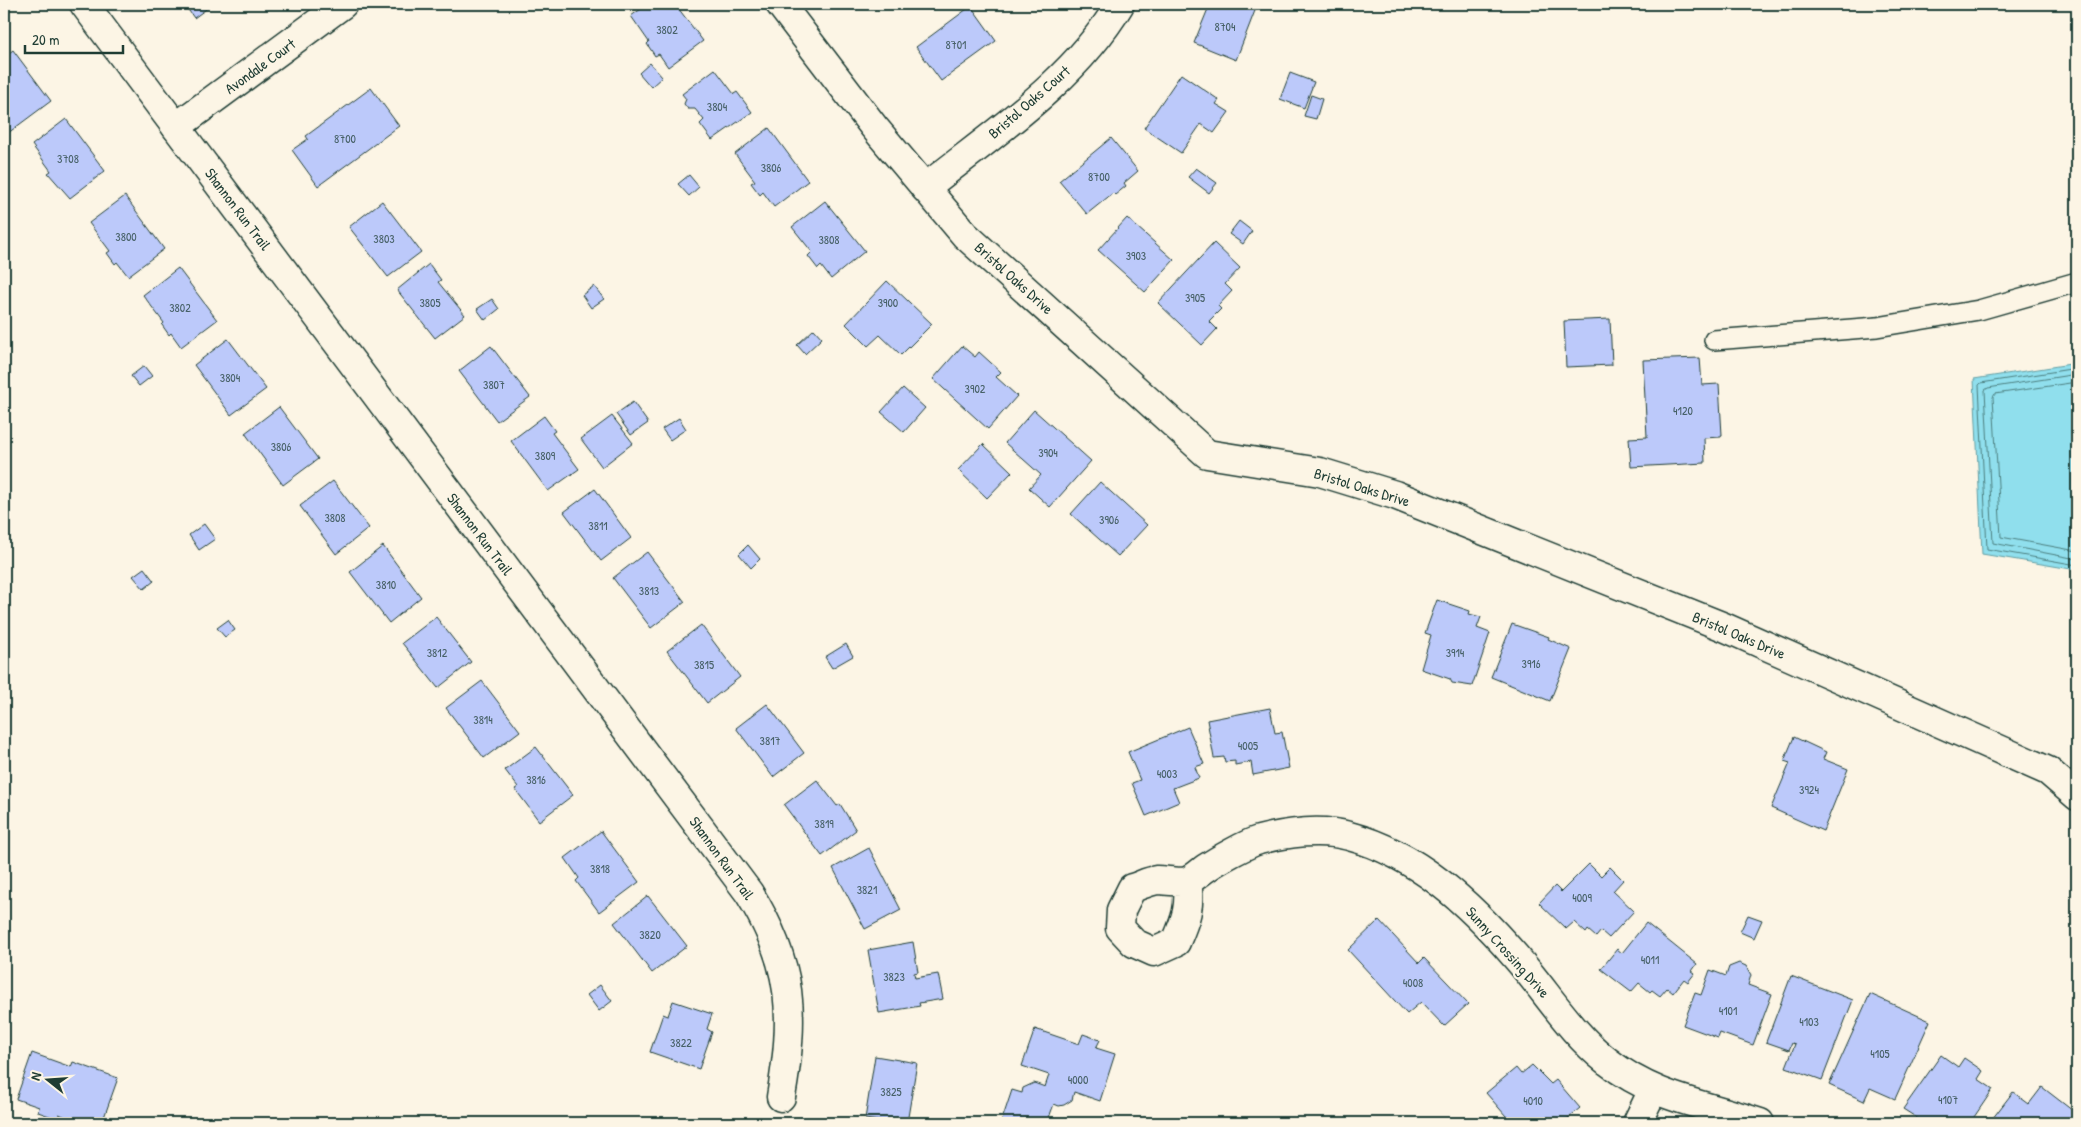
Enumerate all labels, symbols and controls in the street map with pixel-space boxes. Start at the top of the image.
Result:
house number: 8704 [1214,18,1236,35]
house number: 3802 [656,21,678,38]
scale bar [25,22,122,54]
text: 20 m [32,29,59,50]
street label: Avondale Court [220,33,300,99]
house number: 8701 [946,36,966,53]
street label: Bristol Oaks Court [984,60,1075,143]
house number: 3804 [707,98,728,115]
house number: 8700 [334,130,356,147]
house number: 3708 [57,150,79,167]
house number: 3806 [761,159,782,176]
street label: Shannon Run Trail [200,164,276,254]
house number: 8700 [1088,168,1110,185]
house number: 3800 [115,228,137,245]
house number: 3803 [373,230,395,247]
house number: 3808 [818,231,840,248]
street label: Bristol Oaks Drive [970,237,1058,319]
house number: 3903 [1126,247,1146,264]
house number: 3905 [1185,289,1205,306]
house number: 3805 [419,294,441,311]
house number: 3900 [878,294,898,311]
house number: 3802 [169,299,191,316]
house number: 3804 [220,369,241,386]
house number: 3807 [483,376,505,393]
house number: 3902 [965,380,986,397]
house number: 4120 [1673,402,1693,419]
house number: 3806 [271,438,292,455]
house number: 3904 [1038,444,1058,461]
house number: 3809 [535,447,556,464]
street label: Bristol Oaks Drive [1312,462,1412,512]
street label: Shannon Run Trail [442,489,518,579]
house number: 3808 [324,509,346,526]
house number: 3906 [1099,511,1119,528]
house number: 3811 [588,517,608,534]
house number: 3810 [376,576,396,593]
house number: 3813 [639,582,659,599]
street label: Bristol Oaks Drive [1689,606,1789,664]
house number: 3812 [427,644,448,661]
house number: 3914 [1446,644,1465,661]
house number: 3916 [1522,655,1541,672]
house number: 3815 [694,656,714,673]
house number: 3814 [473,711,493,728]
house number: 3817 [760,732,780,749]
house number: 4005 [1238,737,1258,754]
house number: 4003 [1157,765,1177,782]
house number: 3816 [526,771,546,788]
house number: 3924 [1799,781,1819,798]
street label: Shannon Run Trail [685,812,759,904]
house number: 3819 [814,815,834,832]
house number: 3818 [590,860,610,877]
house number: 3821 [857,881,877,898]
house number: 4009 [1572,889,1592,906]
street label: Sunny Crossing Drive [1461,902,1555,1002]
house number: 3820 [639,926,661,943]
house number: 4011 [1641,951,1659,968]
house number: 3823 [883,968,905,985]
house number: 4008 [1403,974,1423,991]
house number: 4101 [1719,1002,1737,1019]
house number: 4103 [1799,1013,1819,1030]
house number: 3822 [670,1034,692,1051]
house number: 4105 [1870,1045,1890,1062]
north arrow [22,1054,72,1104]
text: N [25,1069,45,1082]
house number: 4000 [1068,1071,1088,1088]
house number: 3825 [880,1083,902,1100]
house number: 4107 [1938,1091,1958,1108]
house number: 4010 [1523,1092,1543,1109]

